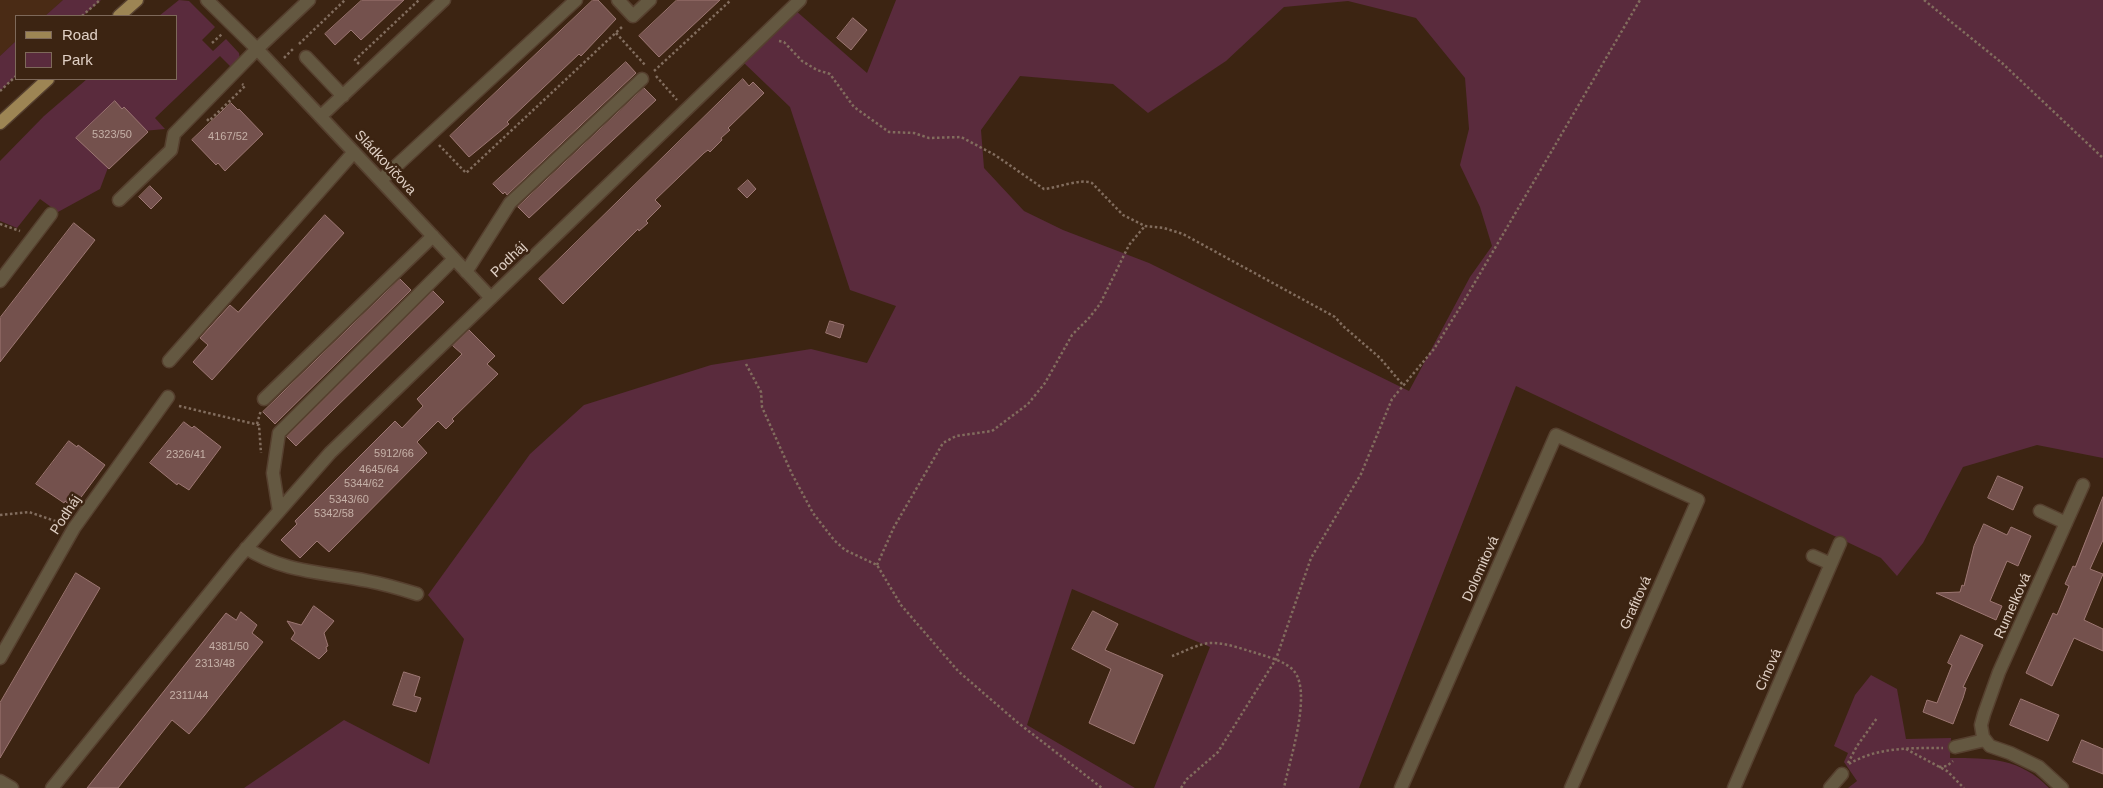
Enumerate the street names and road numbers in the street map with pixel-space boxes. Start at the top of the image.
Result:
street label: Sládkovičova [351,127,419,199]
street label: Podháj [487,239,531,281]
street label: Podháj [47,492,85,538]
street label: Dolomitová [1459,534,1503,604]
street label: Rumelková [1991,571,2035,641]
street label: Grafitová [1617,574,1655,632]
street label: Cínová [1752,646,1786,694]

